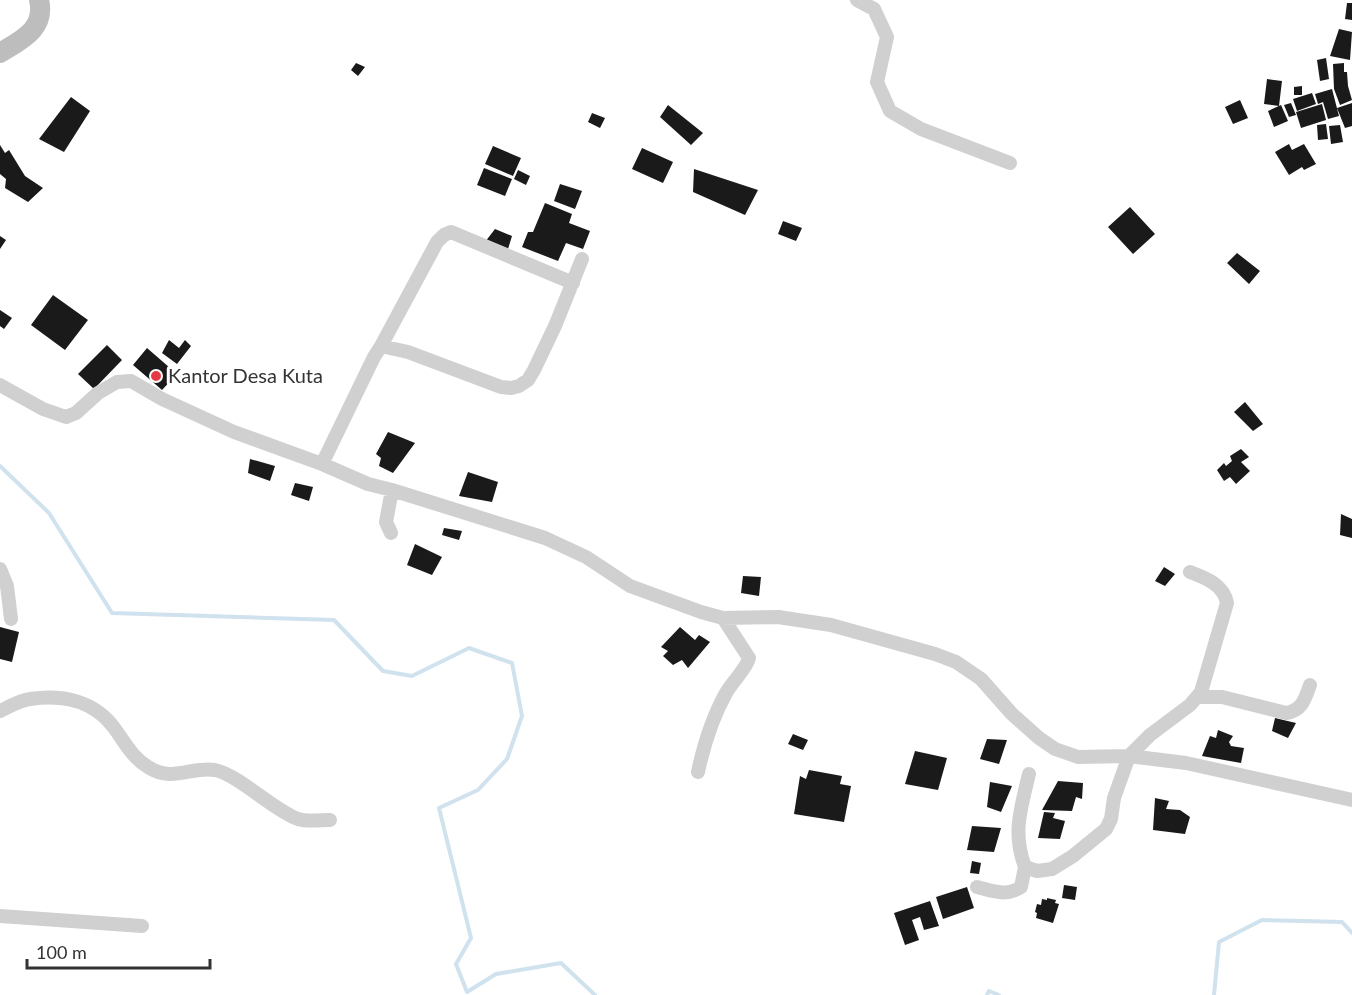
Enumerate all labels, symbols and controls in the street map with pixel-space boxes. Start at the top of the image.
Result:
place label: Kantor Desa Kuta [168,363,323,387]
marker: Kantor Desa Kuta [149,369,163,383]
scale bar [27,932,210,970]
text: 100 m [36,941,87,963]

